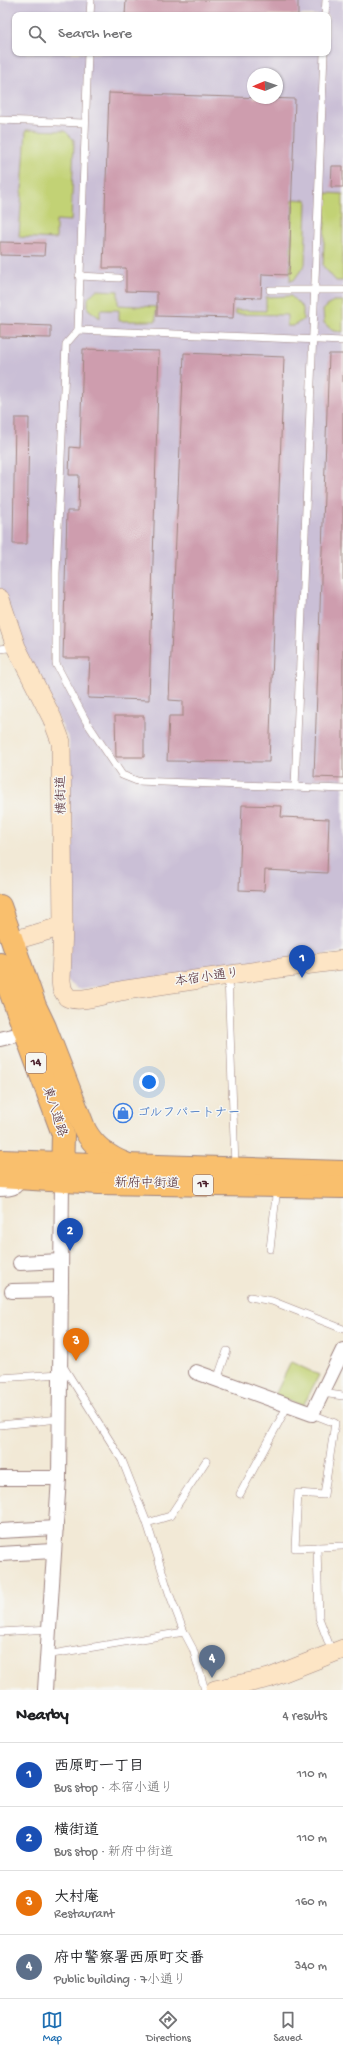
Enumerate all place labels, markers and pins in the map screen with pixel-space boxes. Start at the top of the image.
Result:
pin: 1 [289,945,315,978]
shop icon: ゴルフパートナー [112,1102,134,1124]
place label: ゴルフパートナー [137,1106,240,1121]
pin: 2 [57,1218,83,1251]
pin: 3 [63,1328,89,1361]
pin: 4 [199,1645,225,1678]

